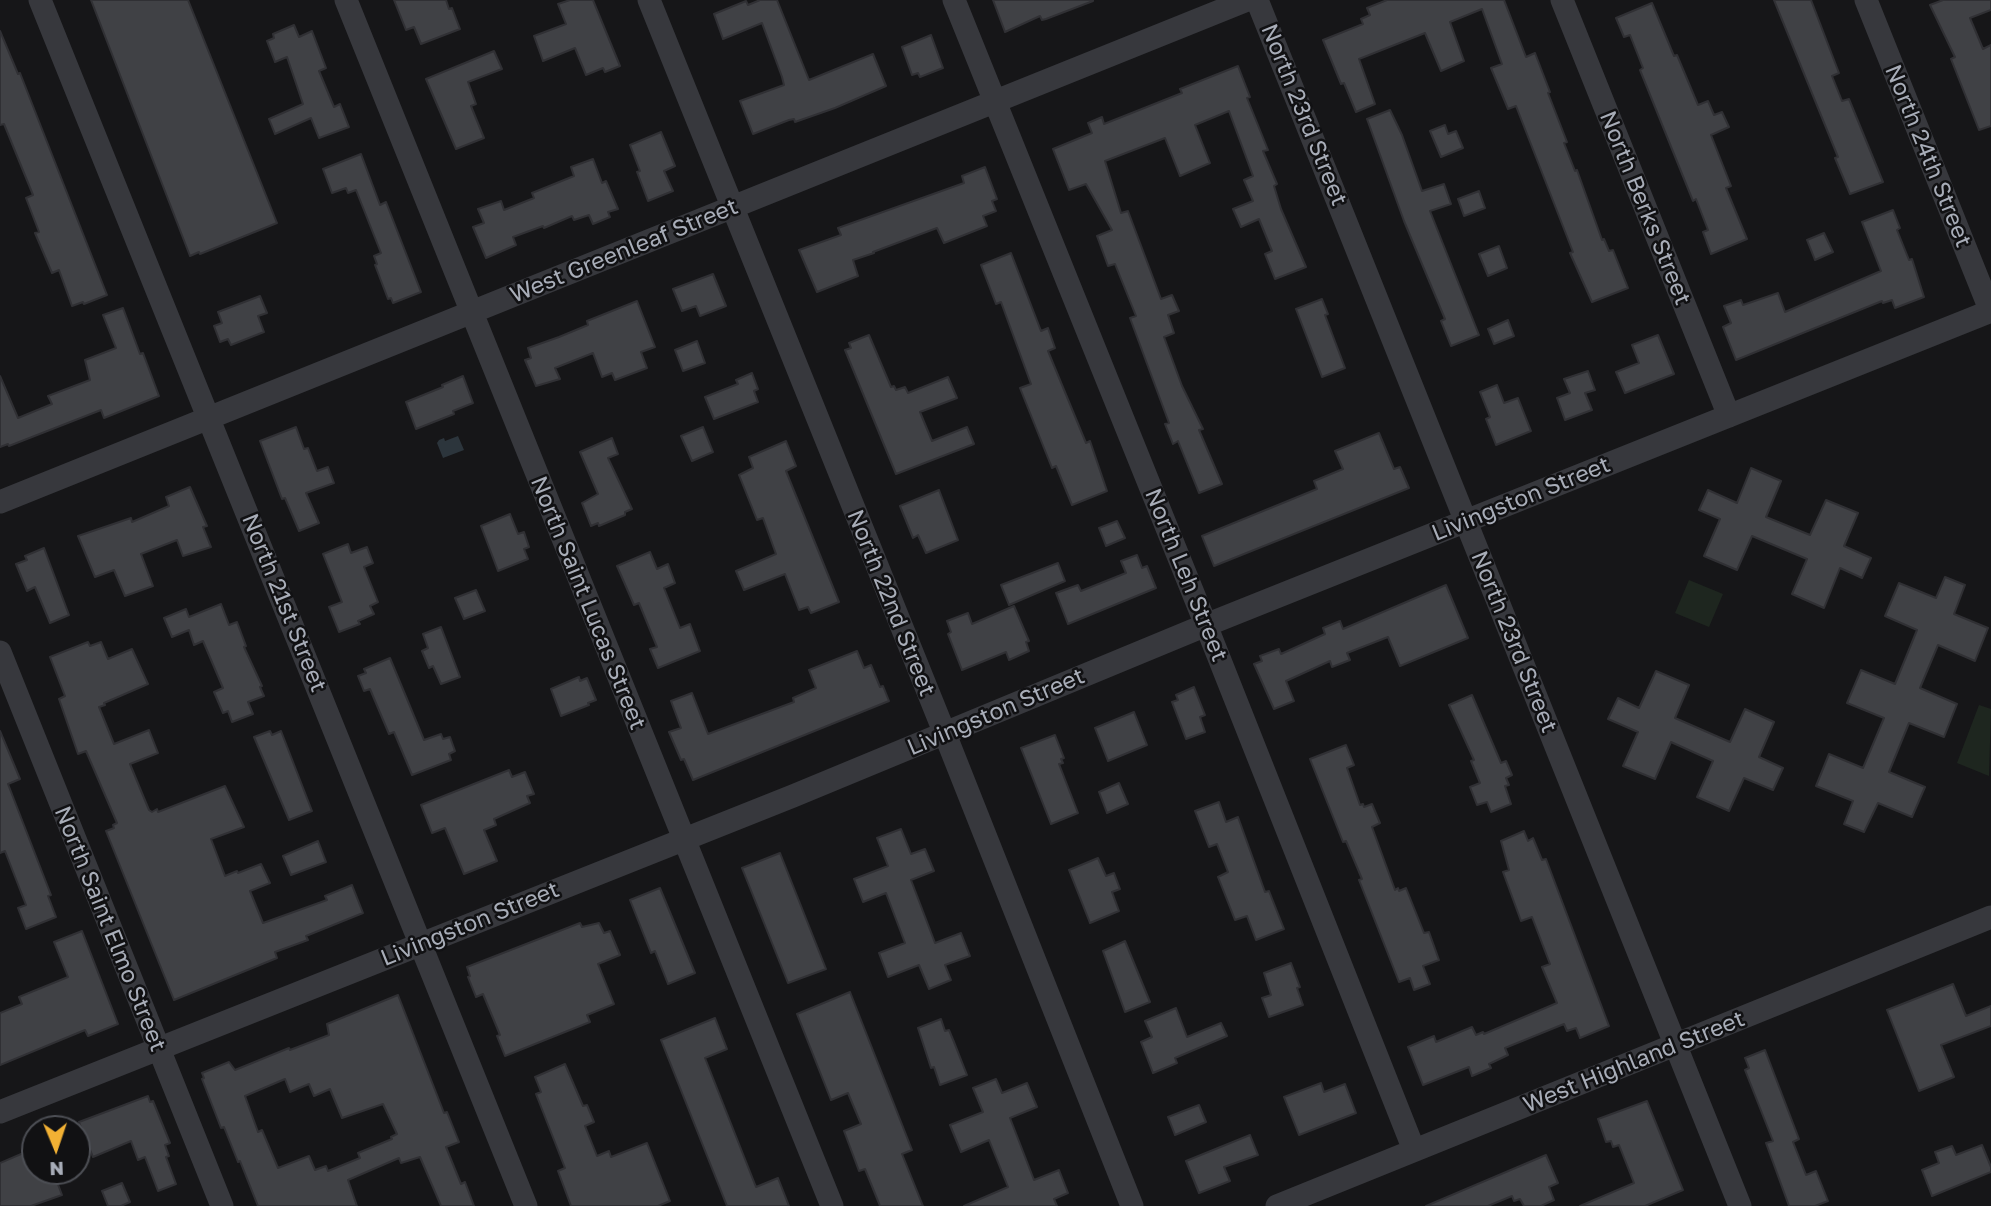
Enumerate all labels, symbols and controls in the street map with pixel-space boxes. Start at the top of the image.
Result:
street label: North 23rd Street [1255,20,1353,210]
street label: North 24th Street [1879,61,1977,251]
street label: North Berks Street [1594,107,1696,309]
street label: West Greenleaf Street [506,193,742,309]
street label: Livingston Street [1428,451,1614,547]
street label: North Saint Lucas Street [525,472,651,734]
street label: North Leh Street [1139,485,1233,665]
street label: North 22nd Street [841,506,941,700]
street label: North 21st Street [236,510,332,696]
street label: North 23rd Street [1465,547,1563,737]
street label: Livingston Street [903,662,1089,762]
street label: North Saint Elmo Street [48,802,172,1056]
street label: Livingston Street [377,876,563,972]
street label: West Highland Street [1519,1005,1749,1119]
north arrow [21,1115,91,1185]
text: N [49,1158,64,1181]

